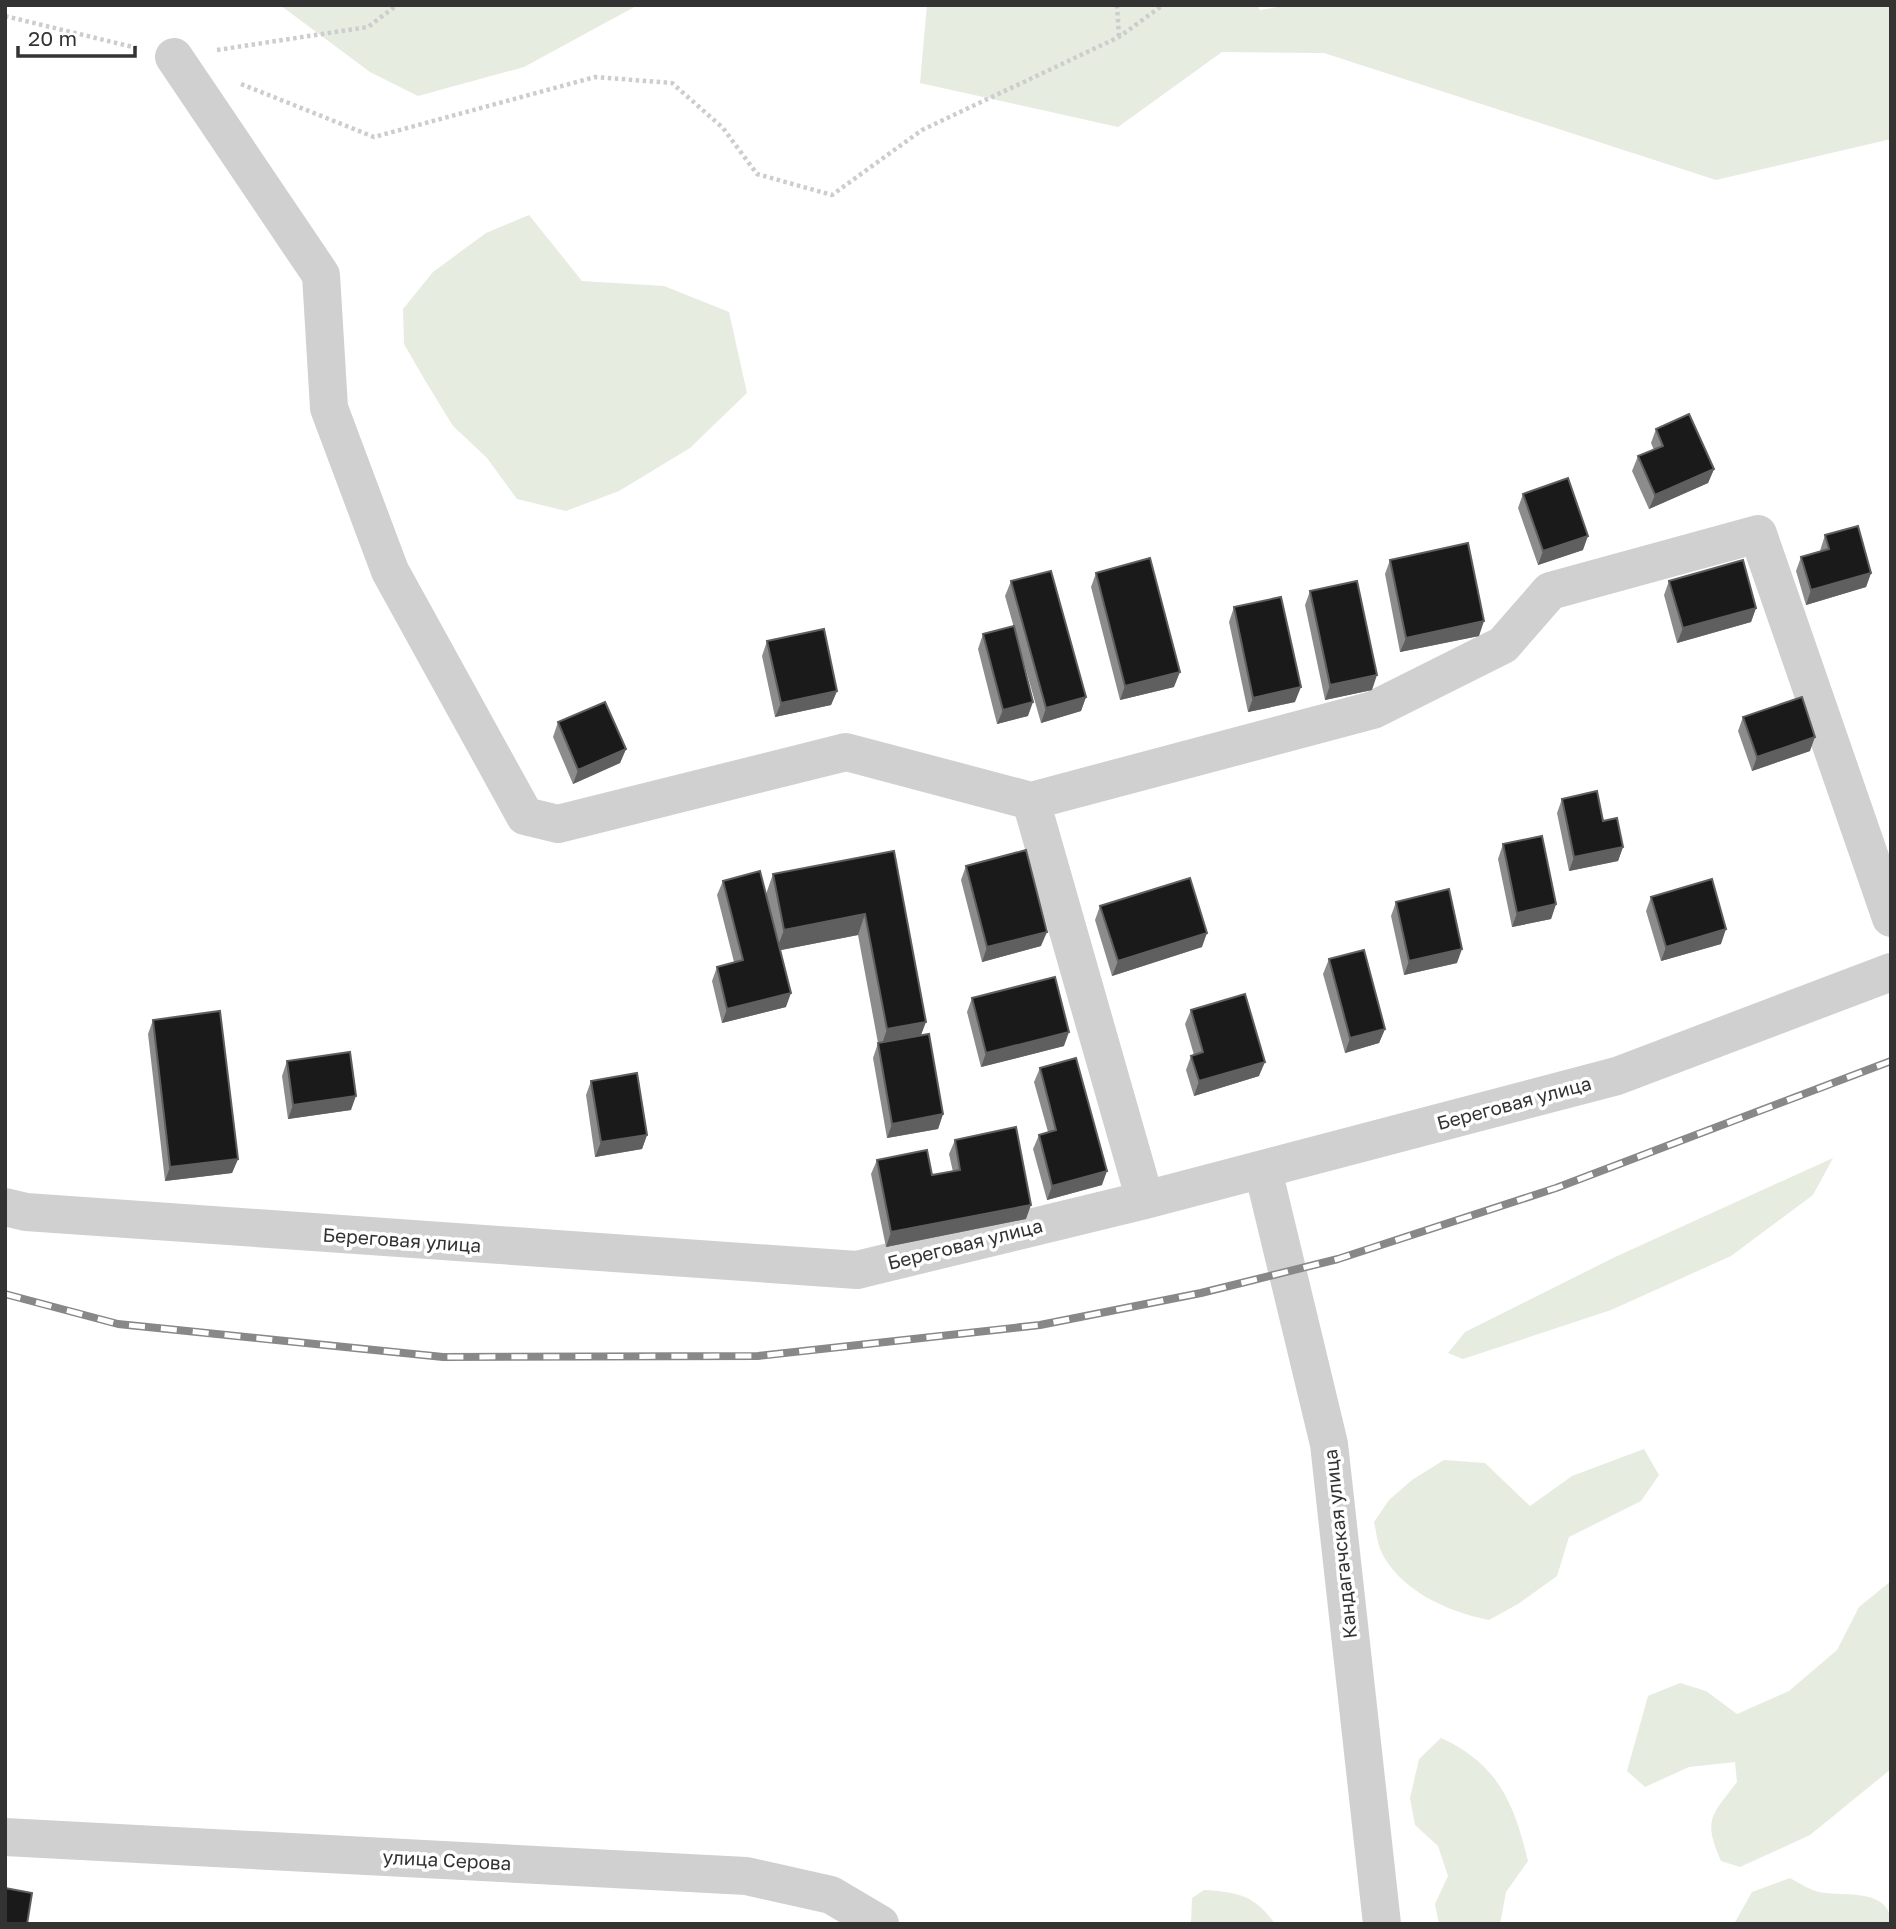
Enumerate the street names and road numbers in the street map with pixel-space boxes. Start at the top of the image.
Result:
street label: Береговая улица [1434,1071,1594,1134]
street label: Береговая улица [885,1213,1045,1274]
street label: Береговая улица [322,1222,482,1257]
street label: Кандагачская улица [1318,1448,1361,1640]
street label: улица Серова [382,1845,512,1874]

